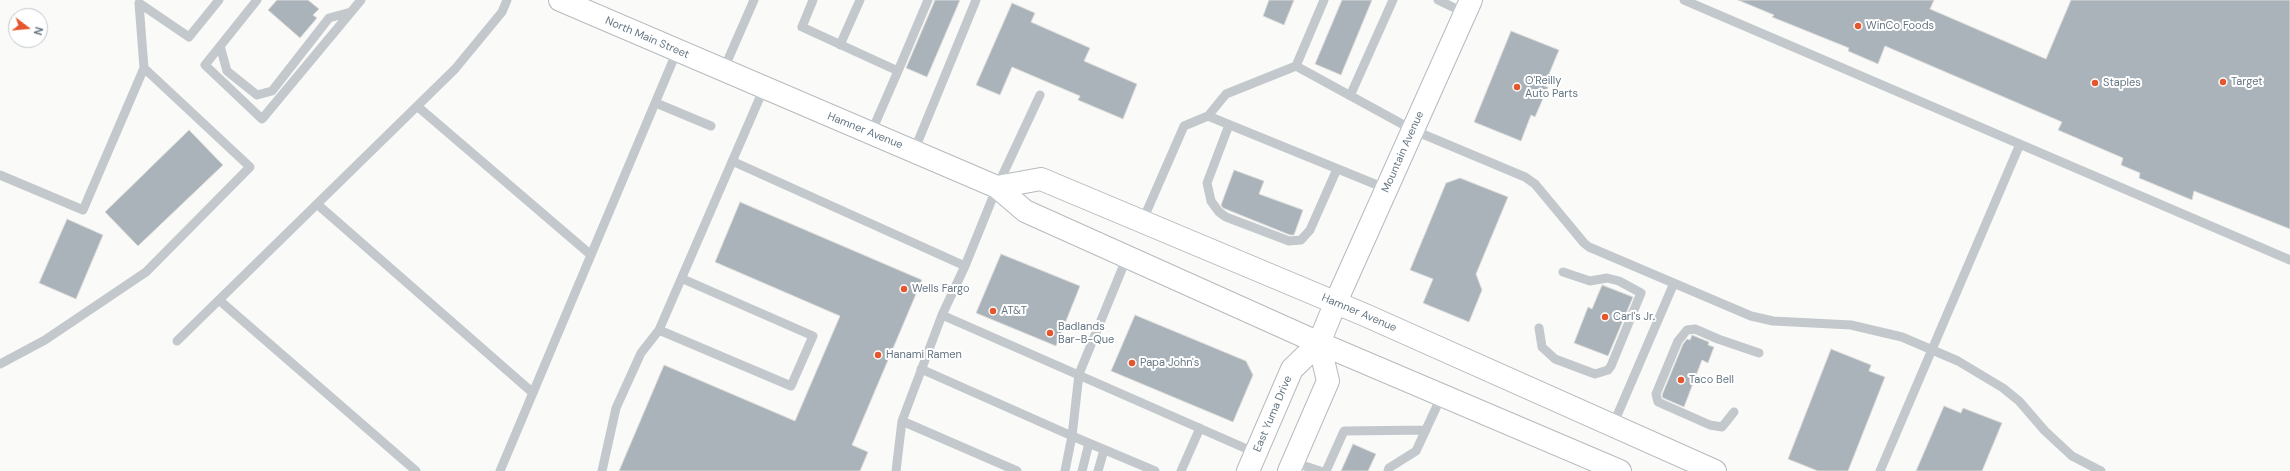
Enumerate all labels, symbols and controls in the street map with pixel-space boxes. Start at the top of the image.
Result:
north arrow [8,8,48,48]
street label: North Main Street [603,14,691,62]
place label: WinCo Foods [1866,19,1934,33]
marker: WinCo Foods [1853,21,1863,31]
text: N [31,25,46,37]
place label: O'Reilly Auto Parts [1525,74,1578,100]
place label: Target [2231,75,2263,89]
place label: Staples [2103,76,2141,90]
marker: Target [2218,77,2228,87]
marker: Staples [2090,78,2100,88]
marker: O'Reilly Auto Parts [1512,82,1522,92]
street label: Mountain Avenue [1379,109,1427,195]
street label: Hamner Avenue [825,110,905,152]
place label: Wells Fargo [912,282,970,296]
marker: Wells Fargo [899,284,909,294]
street label: Hamner Avenue [1320,291,1398,335]
place label: AT&T [1001,304,1027,318]
marker: AT&T [988,306,998,316]
place label: Carl's Jr. [1613,310,1655,324]
marker: Carl's Jr. [1600,312,1610,322]
place label: Badlands Bar-B-Que [1058,320,1114,346]
marker: Badlands Bar-B-Que [1045,328,1055,338]
place label: Hanami Ramen [886,348,962,362]
marker: Hanami Ramen [873,350,883,360]
place label: Papa John's [1140,356,1199,370]
marker: Papa John's [1127,358,1137,368]
place label: Taco Bell [1689,373,1734,387]
street label: East Yuma Drive [1251,374,1295,454]
marker: Taco Bell [1676,375,1686,385]

